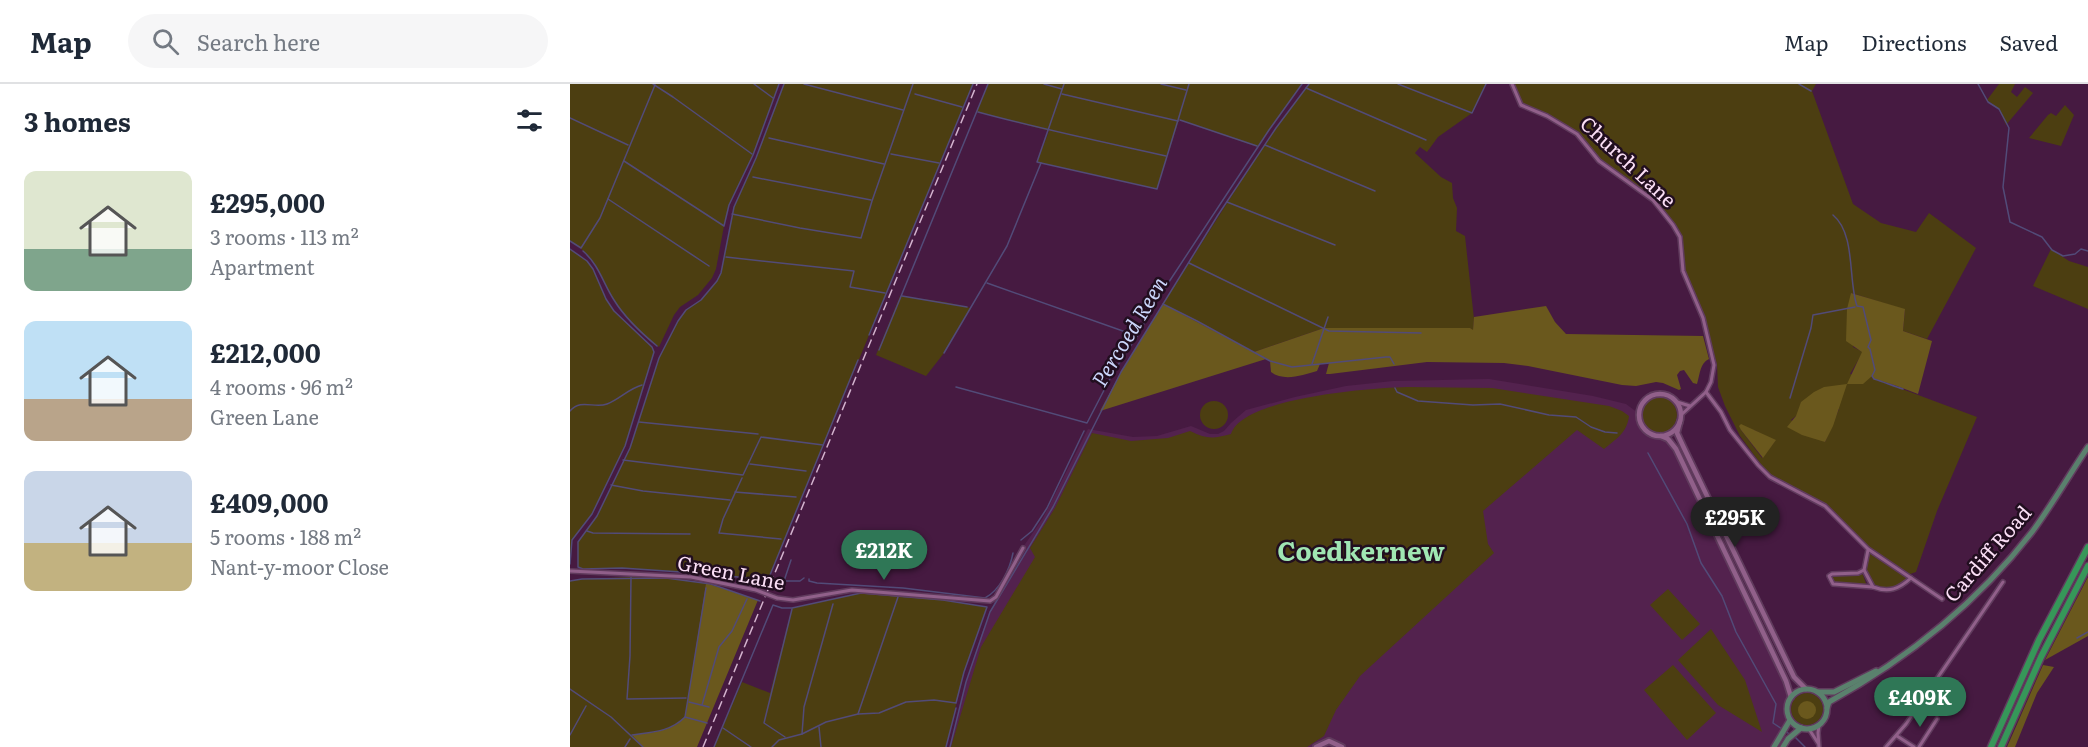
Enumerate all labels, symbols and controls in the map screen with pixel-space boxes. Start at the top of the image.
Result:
search box [128,14,548,68]
text: Map [30,20,92,62]
icon: search [149,25,182,58]
text: Search here [197,25,320,58]
text: Map [1784,26,1829,57]
text: Directions [1862,26,1967,57]
text: Saved [2000,26,2058,57]
text: 3 homes [24,101,131,140]
icon: filters [513,104,546,137]
street label: Church Lane [1574,108,1684,213]
text: £295,000 [210,182,325,221]
icon: home [72,195,144,267]
text: 3 rooms · 113 m² [210,221,359,251]
text: Apartment [210,251,315,281]
water label: Percoed Reen [1083,269,1173,392]
text: £212,000 [210,332,321,371]
icon: home [72,345,144,417]
text: 4 rooms · 96 m² [210,371,353,401]
text: Green Lane [210,401,319,431]
text: £409,000 [210,482,329,521]
icon: home [72,495,144,567]
pin: £295K [1693,497,1777,548]
street label: Cardiff Road [1936,498,2037,608]
text: £295K [1705,501,1765,531]
text: 5 rooms · 188 m² [210,521,361,551]
pin: £212K [842,530,926,581]
district label: Coedkernew [1277,530,1445,569]
text: £212K [855,534,913,564]
street label: Green Lane [675,546,788,596]
text: Nant-y-moor Close [210,551,389,581]
pin: £409K [1878,677,1962,728]
text: £409K [1888,681,1952,711]

